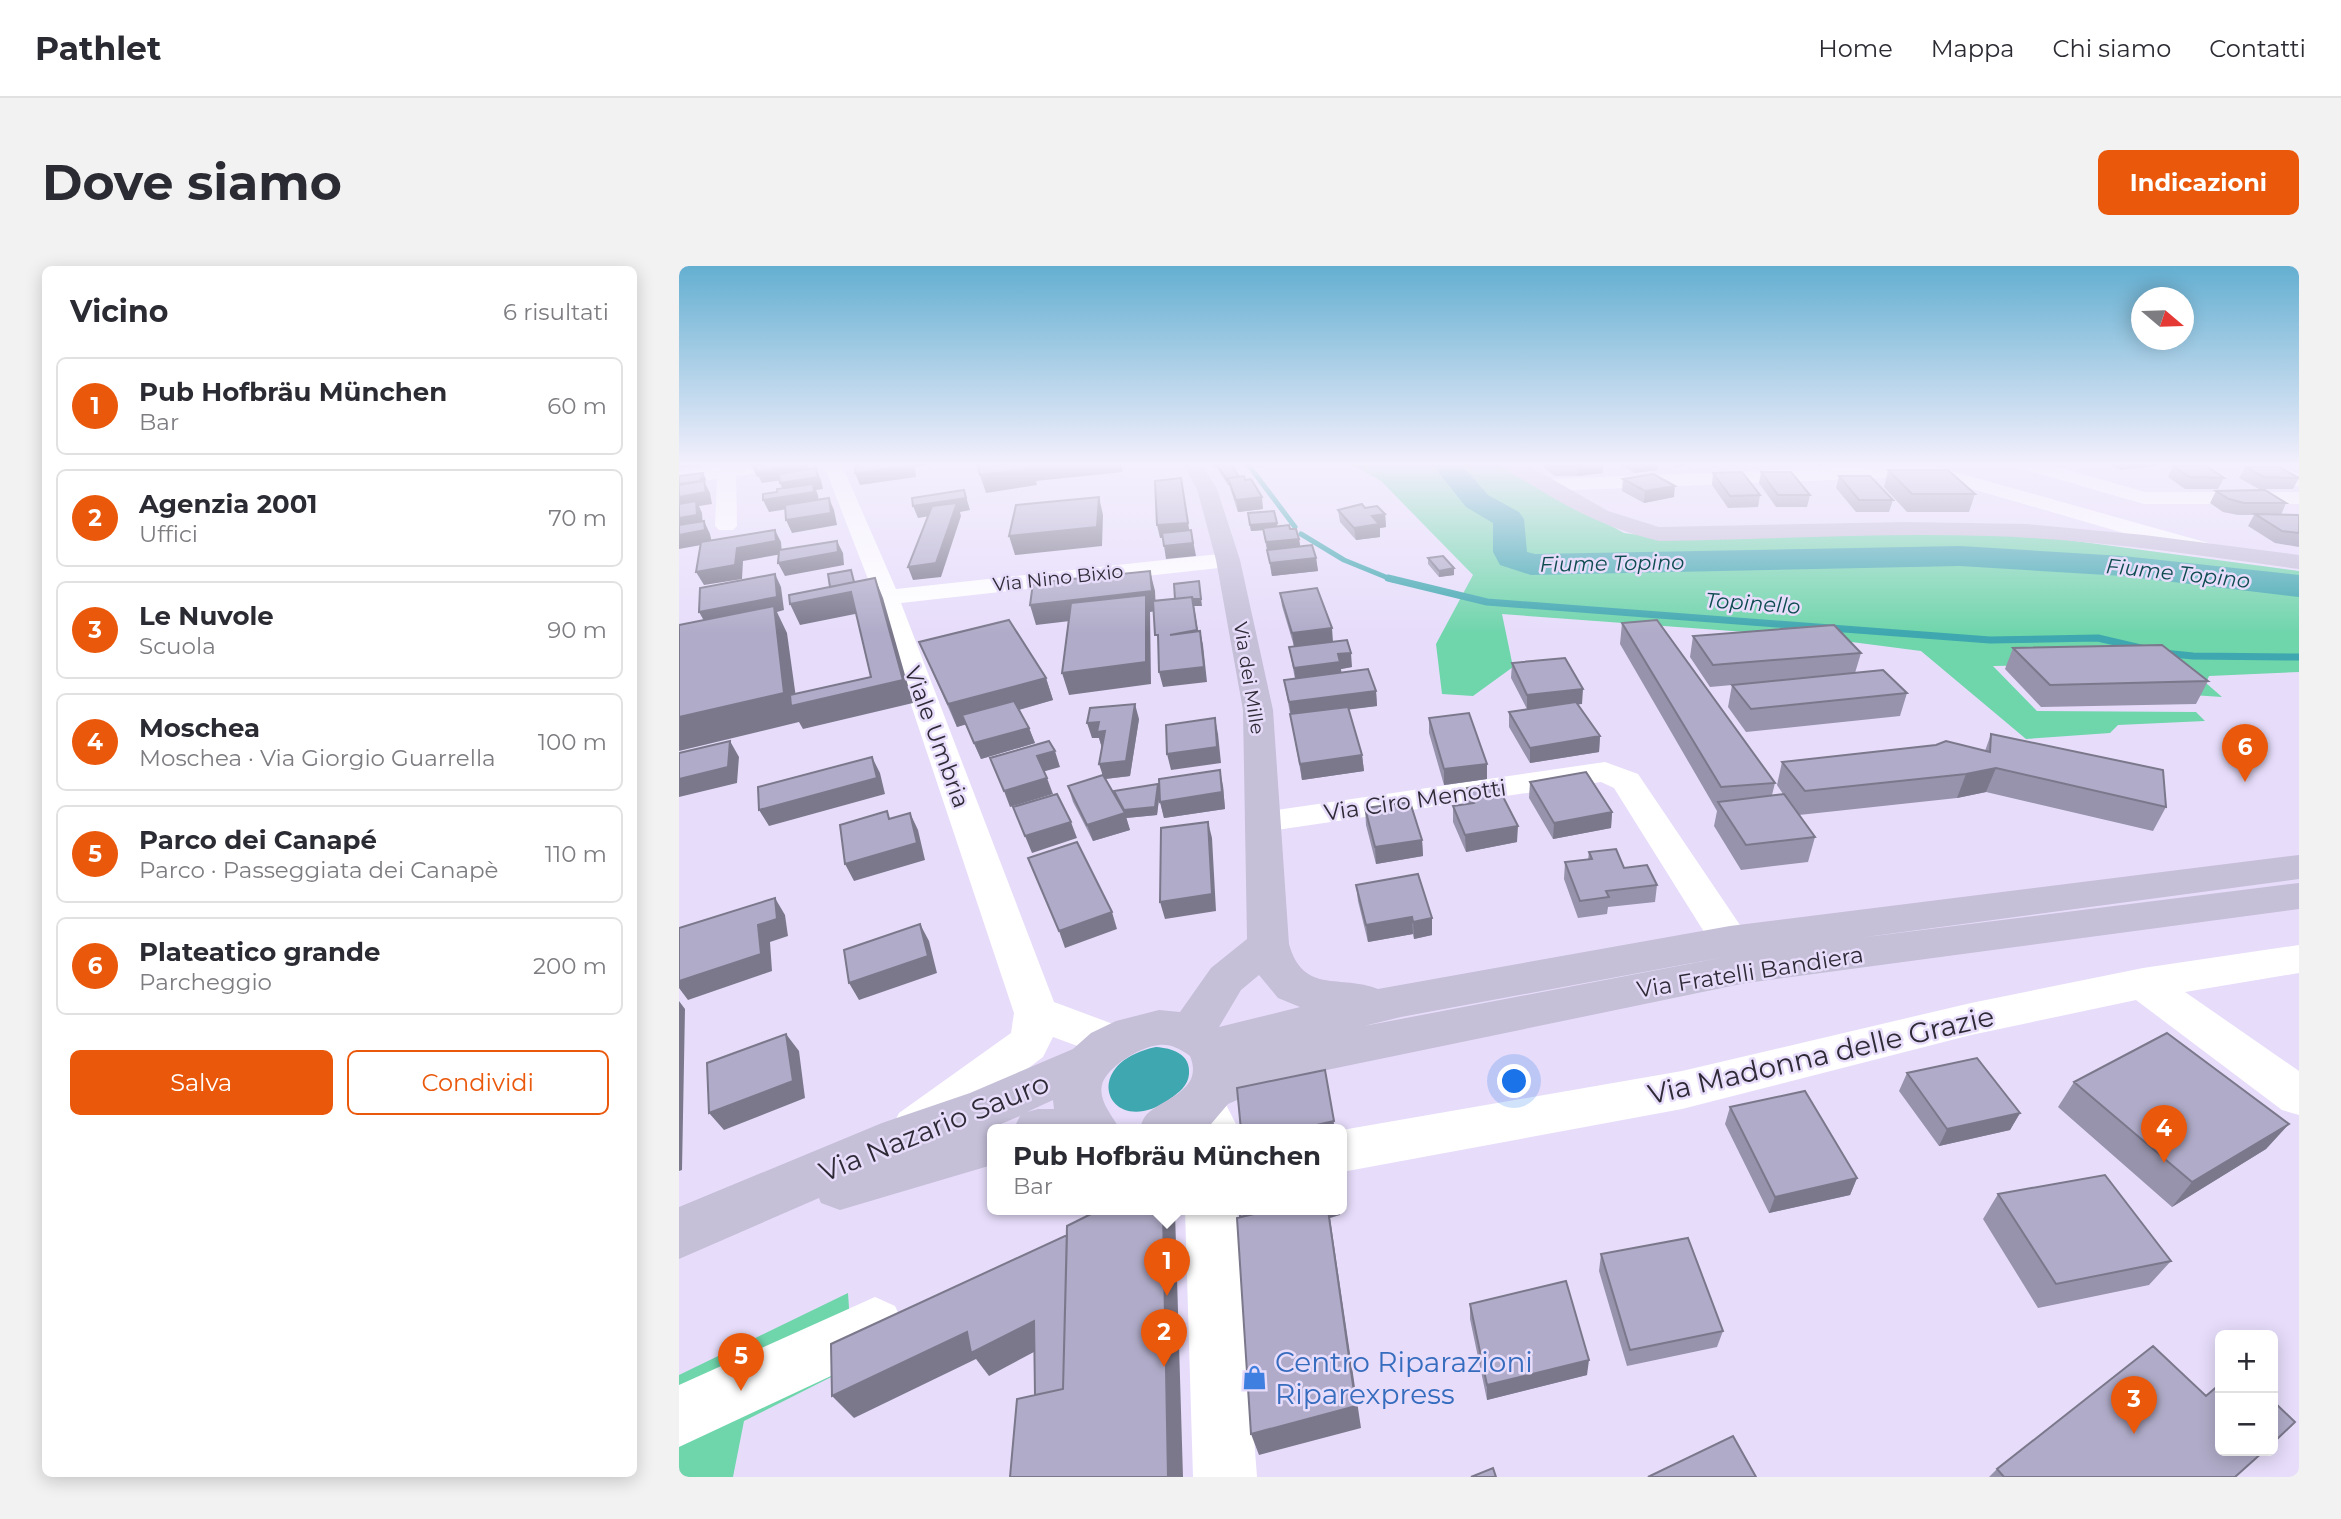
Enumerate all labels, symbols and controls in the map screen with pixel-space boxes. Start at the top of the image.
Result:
text: Pathlet [35,28,161,68]
text: Home [1818,34,1893,63]
text: Mappa [1931,34,2014,63]
text: Chi siamo [2052,34,2171,63]
text: Contatti [2209,34,2306,63]
button: Indicazioni [2098,150,2299,215]
text: Dove siamo [42,153,342,212]
north arrow [2131,287,2194,350]
text: Vicino [70,293,168,330]
text: 6 risultati [503,298,609,326]
text: Pub Hofbräu München [139,376,447,408]
text: 1 [90,392,100,420]
text: 60 m [547,392,607,420]
text: Bar [139,408,179,436]
text: Agenzia 2001 [139,488,317,520]
text: 2 [88,504,102,532]
text: 70 m [548,504,607,532]
text: Uffici [139,520,198,548]
water label: Fiume Topino [1539,549,1685,577]
water label: Fiume Topino [2105,553,2251,593]
street label: Via Nino Bixio [992,560,1124,596]
water label: Topinello [1705,587,1801,619]
text: Le Nuvole [139,600,274,632]
text: 3 [88,616,102,644]
text: 90 m [547,616,607,644]
street label: Via dei Mille [1229,620,1269,736]
text: Scuola [139,632,216,660]
street label: Viale Umbria [898,662,976,812]
text: Moschea [139,712,260,744]
pin: 6 [2222,724,2268,782]
text: 4 [87,728,103,756]
text: 100 m [538,728,607,756]
text: Moschea · Via Giorgio Guarrella [139,744,496,772]
street label: Via Ciro Menotti [1322,773,1508,827]
text: Parco dei Canapé [139,824,377,856]
text: 5 [88,840,102,868]
text: 110 m [545,840,607,868]
text: Parco · Passeggiata dei Canapè [139,856,499,884]
text: Plateatico grande [139,936,380,968]
street label: Via Fratelli Bandiera [1635,940,1865,1004]
text: 6 [88,952,102,980]
text: 200 m [533,952,607,980]
text: Parcheggio [139,968,272,996]
street label: Via Madonna delle Grazie [1645,999,1997,1111]
button: Salva [70,1050,333,1115]
button: Condividi [347,1050,609,1115]
your location [1497,1064,1531,1098]
street label: Via Nazario Sauro [814,1065,1054,1189]
pin: 4 [2141,1105,2187,1163]
popup [987,1124,1347,1215]
text: Pub Hofbräu München [1013,1140,1321,1172]
text: Bar [1013,1172,1053,1200]
pin: 1 [1144,1238,1190,1296]
pin: 2 [1141,1309,1187,1367]
map controls [2215,1330,2278,1456]
button: + [2215,1330,2278,1393]
pin: 5 [718,1333,764,1391]
place label: Centro Riparazioni Riparexpress [1275,1345,1533,1411]
shop icon: Centro Riparazioni Riparexpress [1241,1364,1269,1392]
pin: 3 [2111,1376,2157,1434]
button: − [2215,1393,2278,1456]

